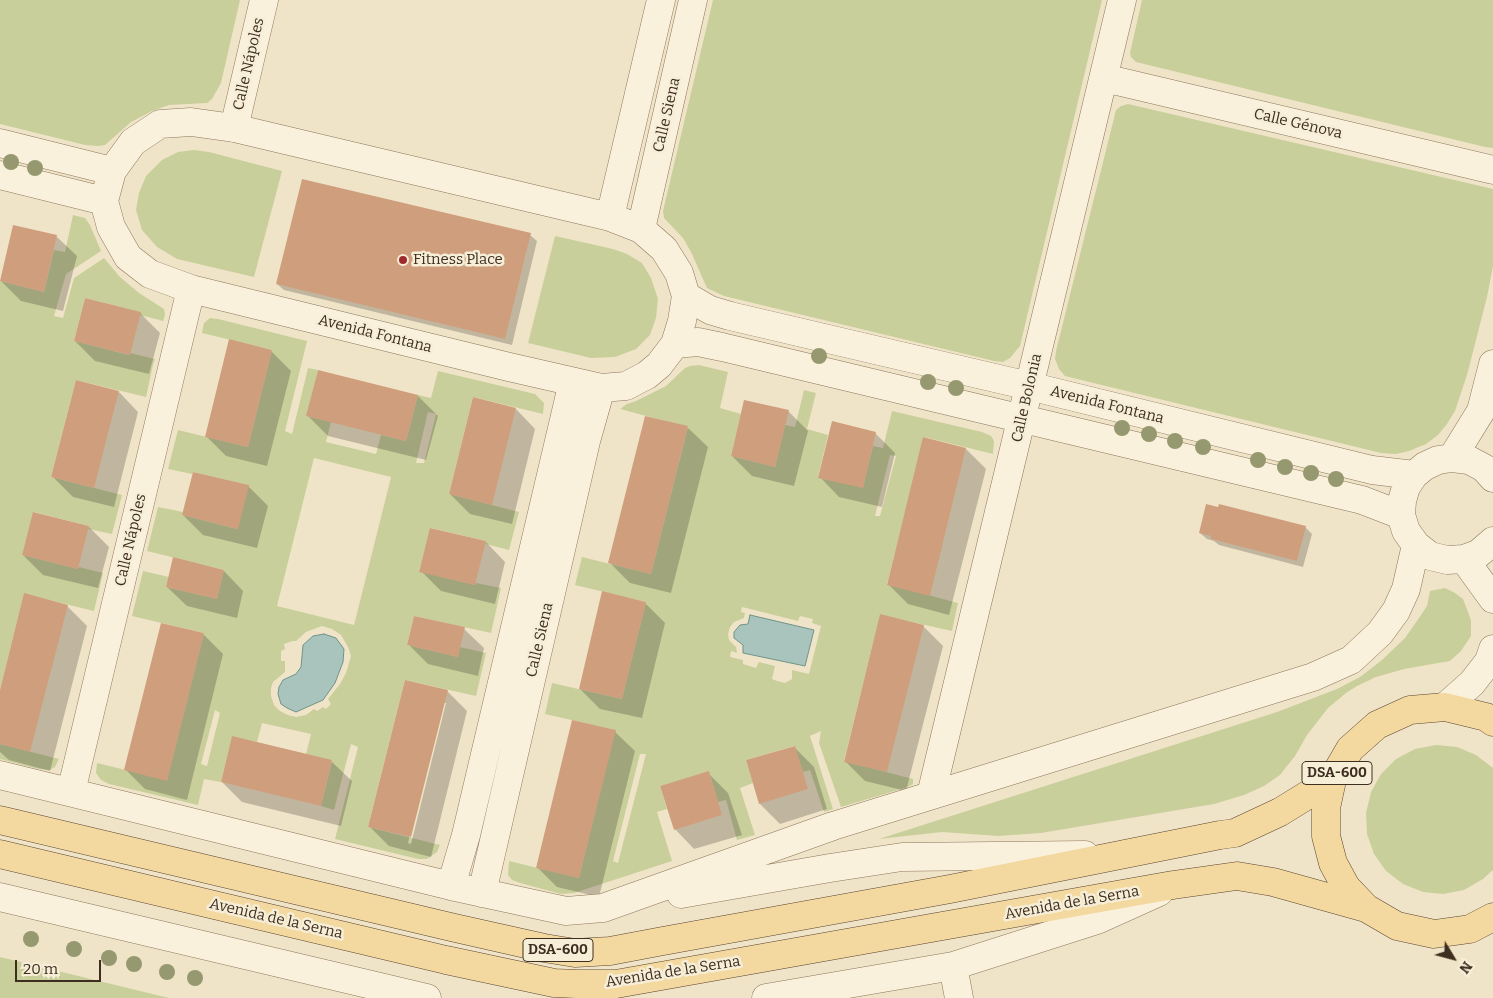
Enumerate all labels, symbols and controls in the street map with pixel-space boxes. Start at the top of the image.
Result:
street label: Calle Nápoles [230,16,268,112]
street label: Calle Siena [650,76,684,154]
street label: Calle Génova [1252,105,1344,143]
place label: Fitness Place [413,251,503,269]
marker: Fitness Place [397,254,409,266]
street label: Avenida Fontana [316,311,434,357]
street label: Calle Bolonia [1008,352,1046,444]
street label: Avenida Fontana [1048,382,1166,428]
street label: Calle Nápoles [112,492,150,588]
street label: Calle Siena [523,601,557,679]
road number: DSA-600 [1302,761,1372,784]
street label: Avenida de la Serna [1003,882,1141,924]
street label: Avenida de la Serna [208,895,344,943]
north arrow [1428,933,1478,983]
road number: DSA-600 [523,938,593,962]
scale bar [18,950,104,982]
street label: Avenida de la Serna [604,952,742,992]
text: N [1455,958,1475,977]
text: 20 m [23,960,58,978]

